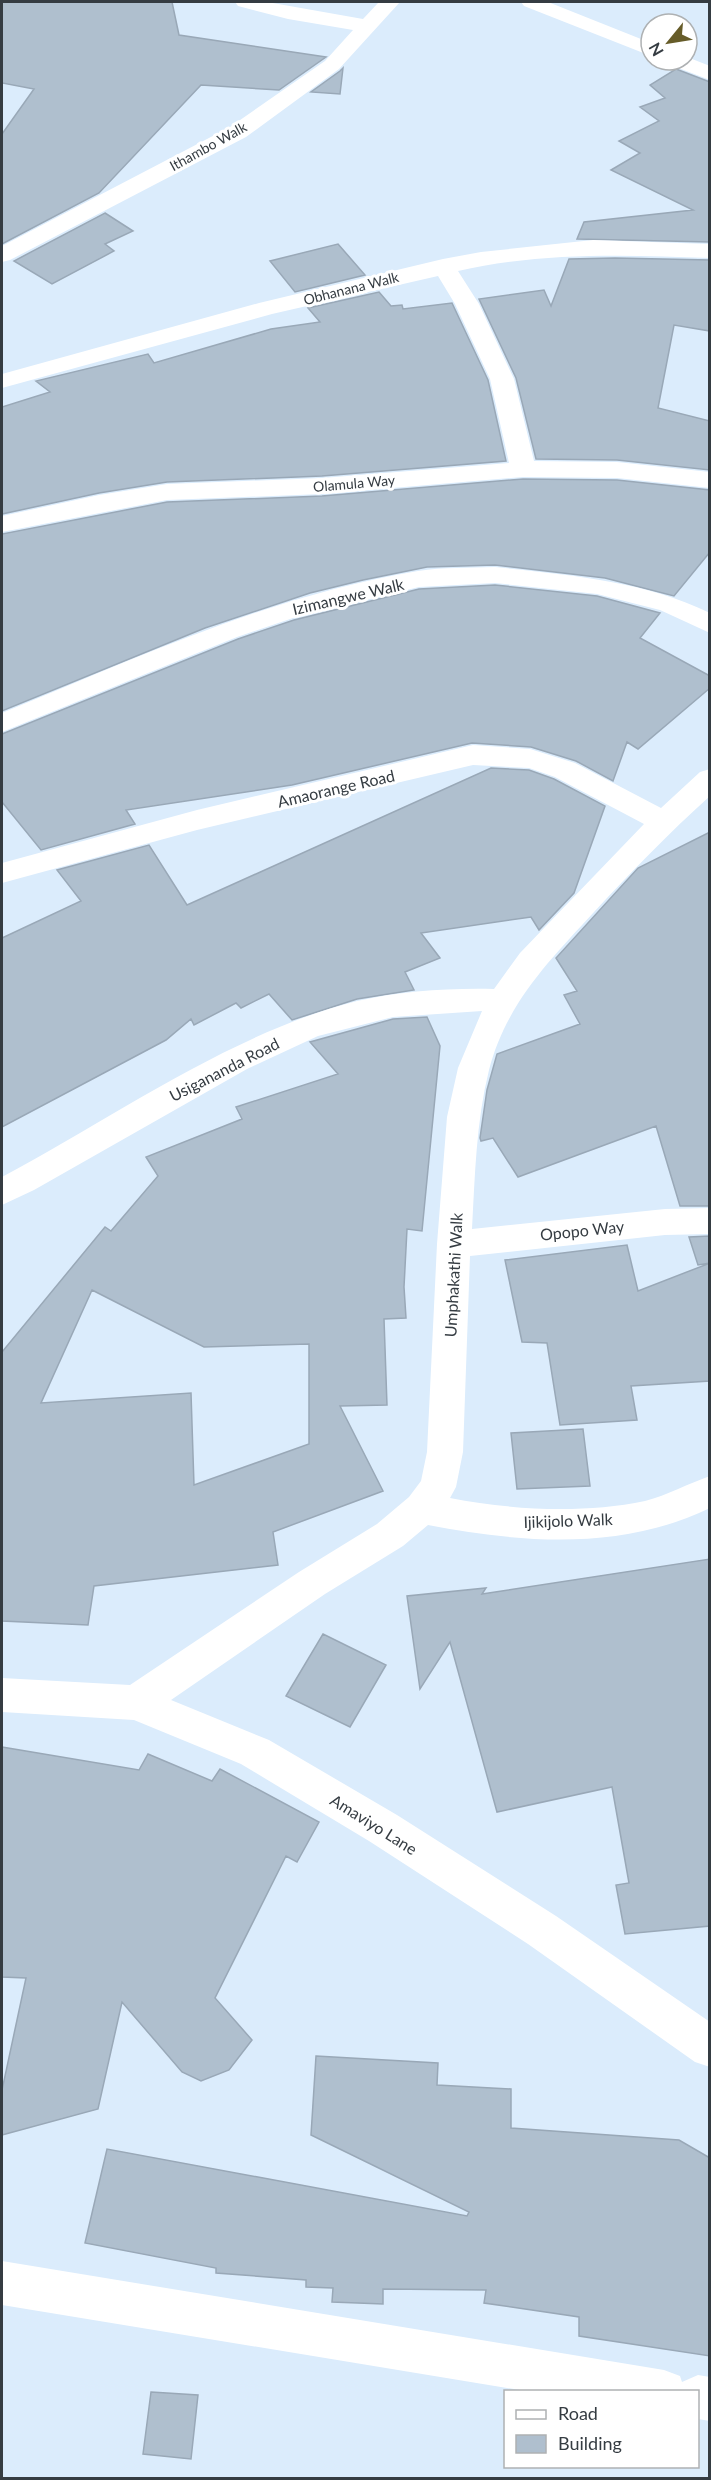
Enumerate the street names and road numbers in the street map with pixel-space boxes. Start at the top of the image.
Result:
street label: Ithambo Walk [167,117,250,174]
street label: Obhanana Walk [302,268,401,308]
street label: Olamula Way [312,471,396,495]
street label: Izimangwe Walk [290,574,407,618]
street label: Amaorange Road [275,765,397,811]
street label: Usigananda Road [166,1033,282,1105]
street label: Umphakathi Walk [440,1212,466,1338]
street label: Opopo Way [539,1216,626,1244]
street label: Ijikijolo Walk [523,1509,614,1531]
street label: Amaviyo Lane [327,1790,421,1858]

